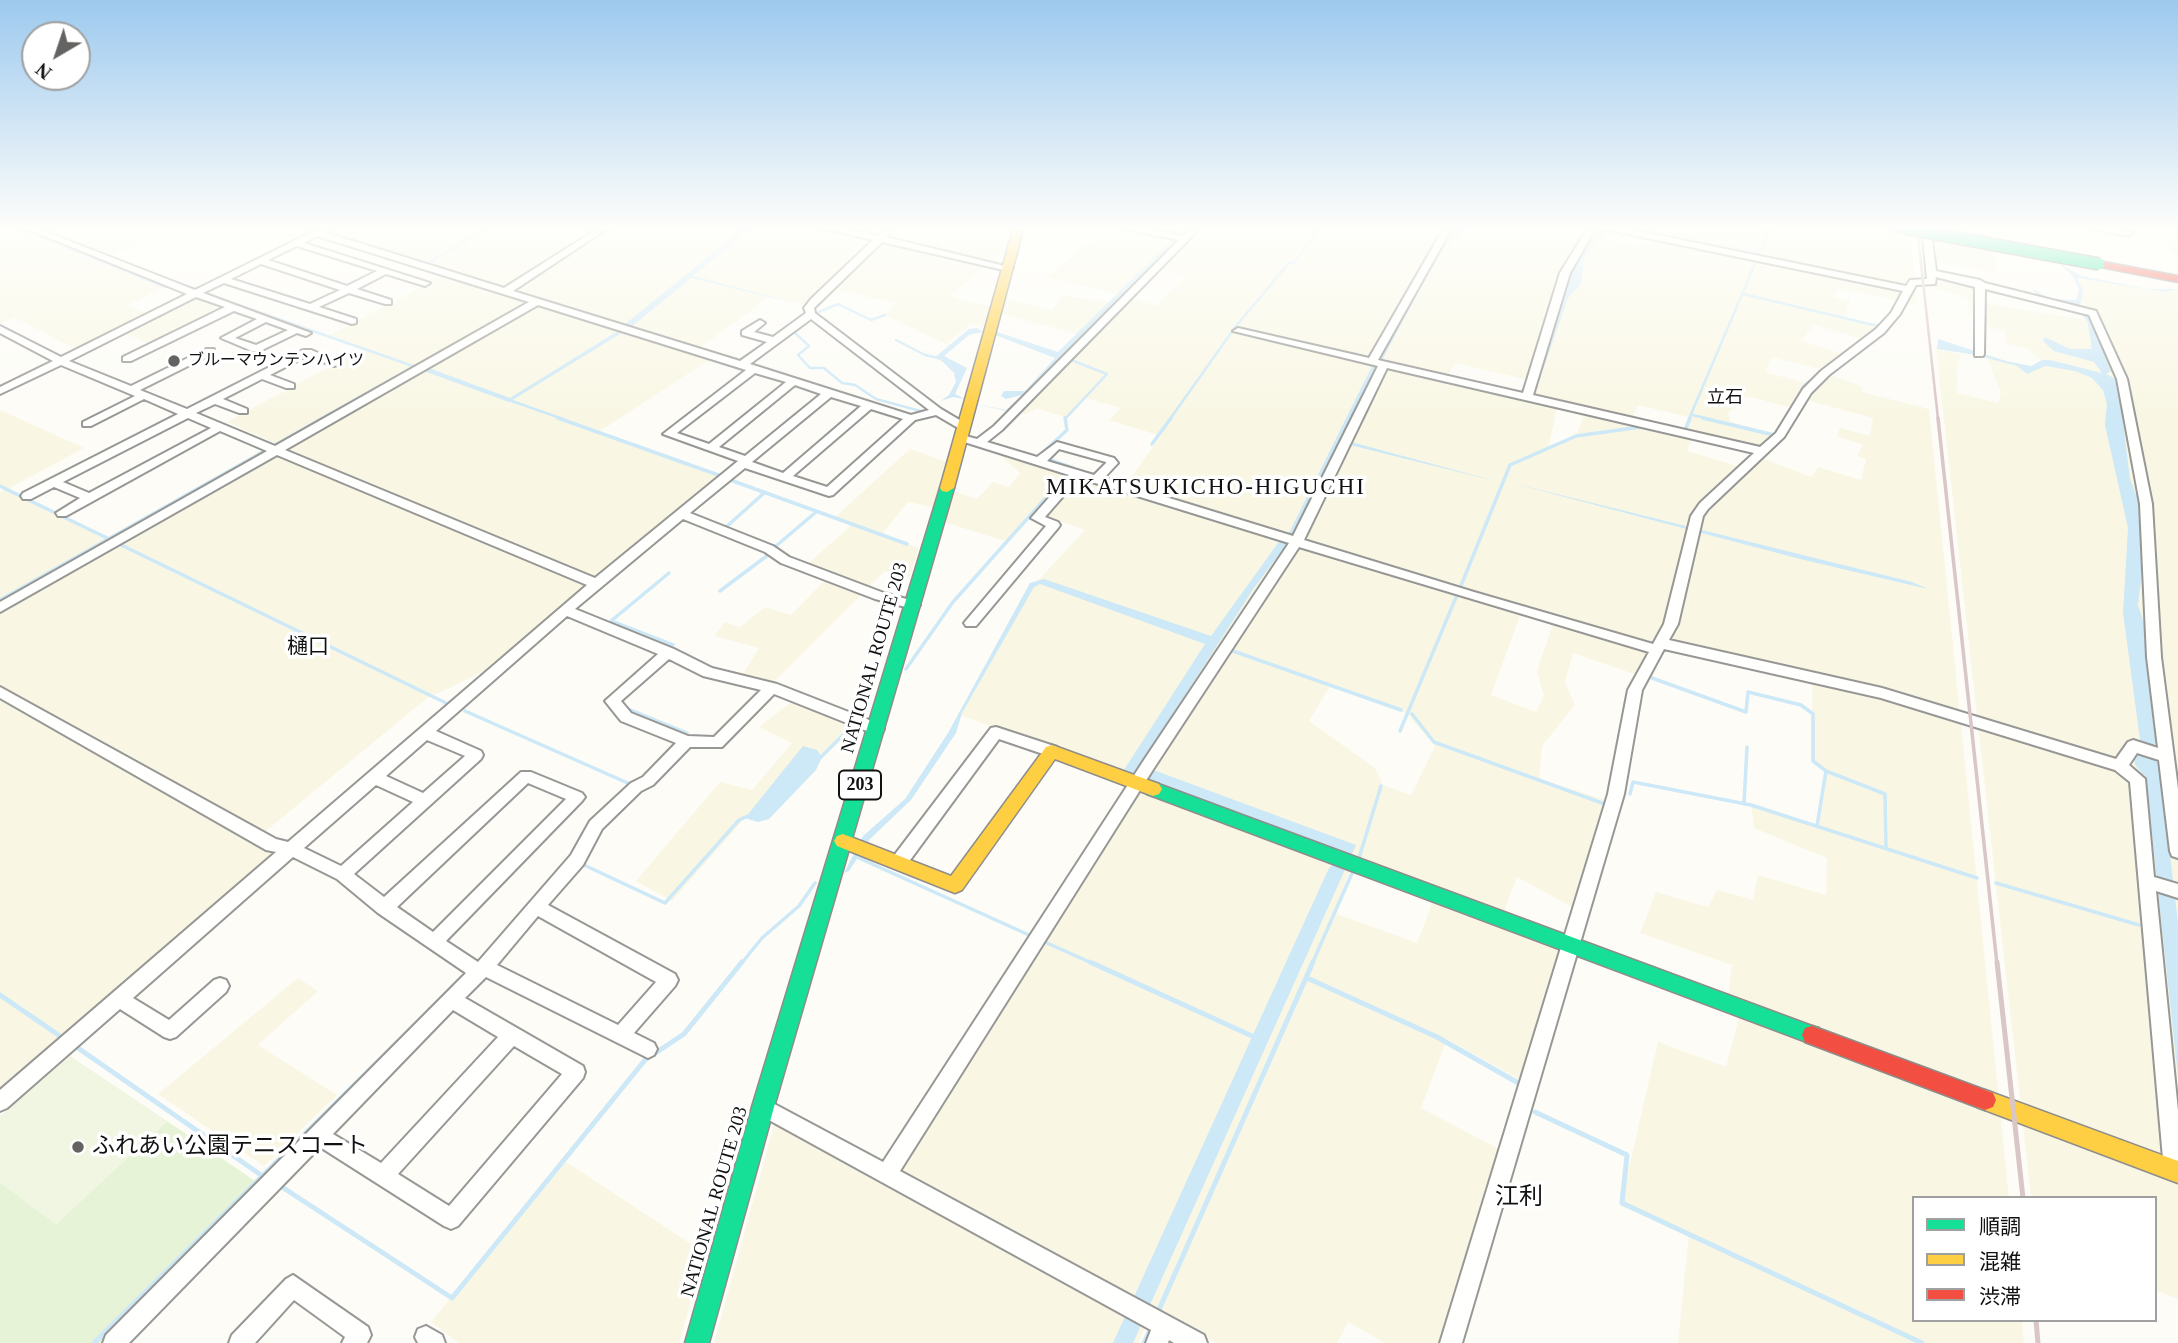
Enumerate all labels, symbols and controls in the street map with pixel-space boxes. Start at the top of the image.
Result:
north arrow [21,21,91,91]
text: N [32,59,56,84]
place label: ブルーマウンテンハイツ [188,351,364,371]
marker: ブルーマウンテンハイツ [166,353,182,369]
district label: 立石 [1707,387,1743,409]
district label: MIKATSUKICHO-HIGUCHI [1049,474,1363,502]
street label: NATIONAL ROUTE 203 [837,560,913,756]
district label: 樋口 [287,634,329,660]
road number: 203 [839,770,881,800]
street label: NATIONAL ROUTE 203 [677,1104,753,1300]
place label: ふれあい公園テニスコート [92,1133,368,1161]
marker: ふれあい公園テニスコート [70,1139,86,1155]
district label: 江利 [1495,1184,1543,1212]
legend [1912,1196,2157,1322]
text: 順調 [1979,1215,2021,1239]
text: 混雑 [1979,1250,2021,1274]
text: 渋滞 [1979,1285,2021,1309]

